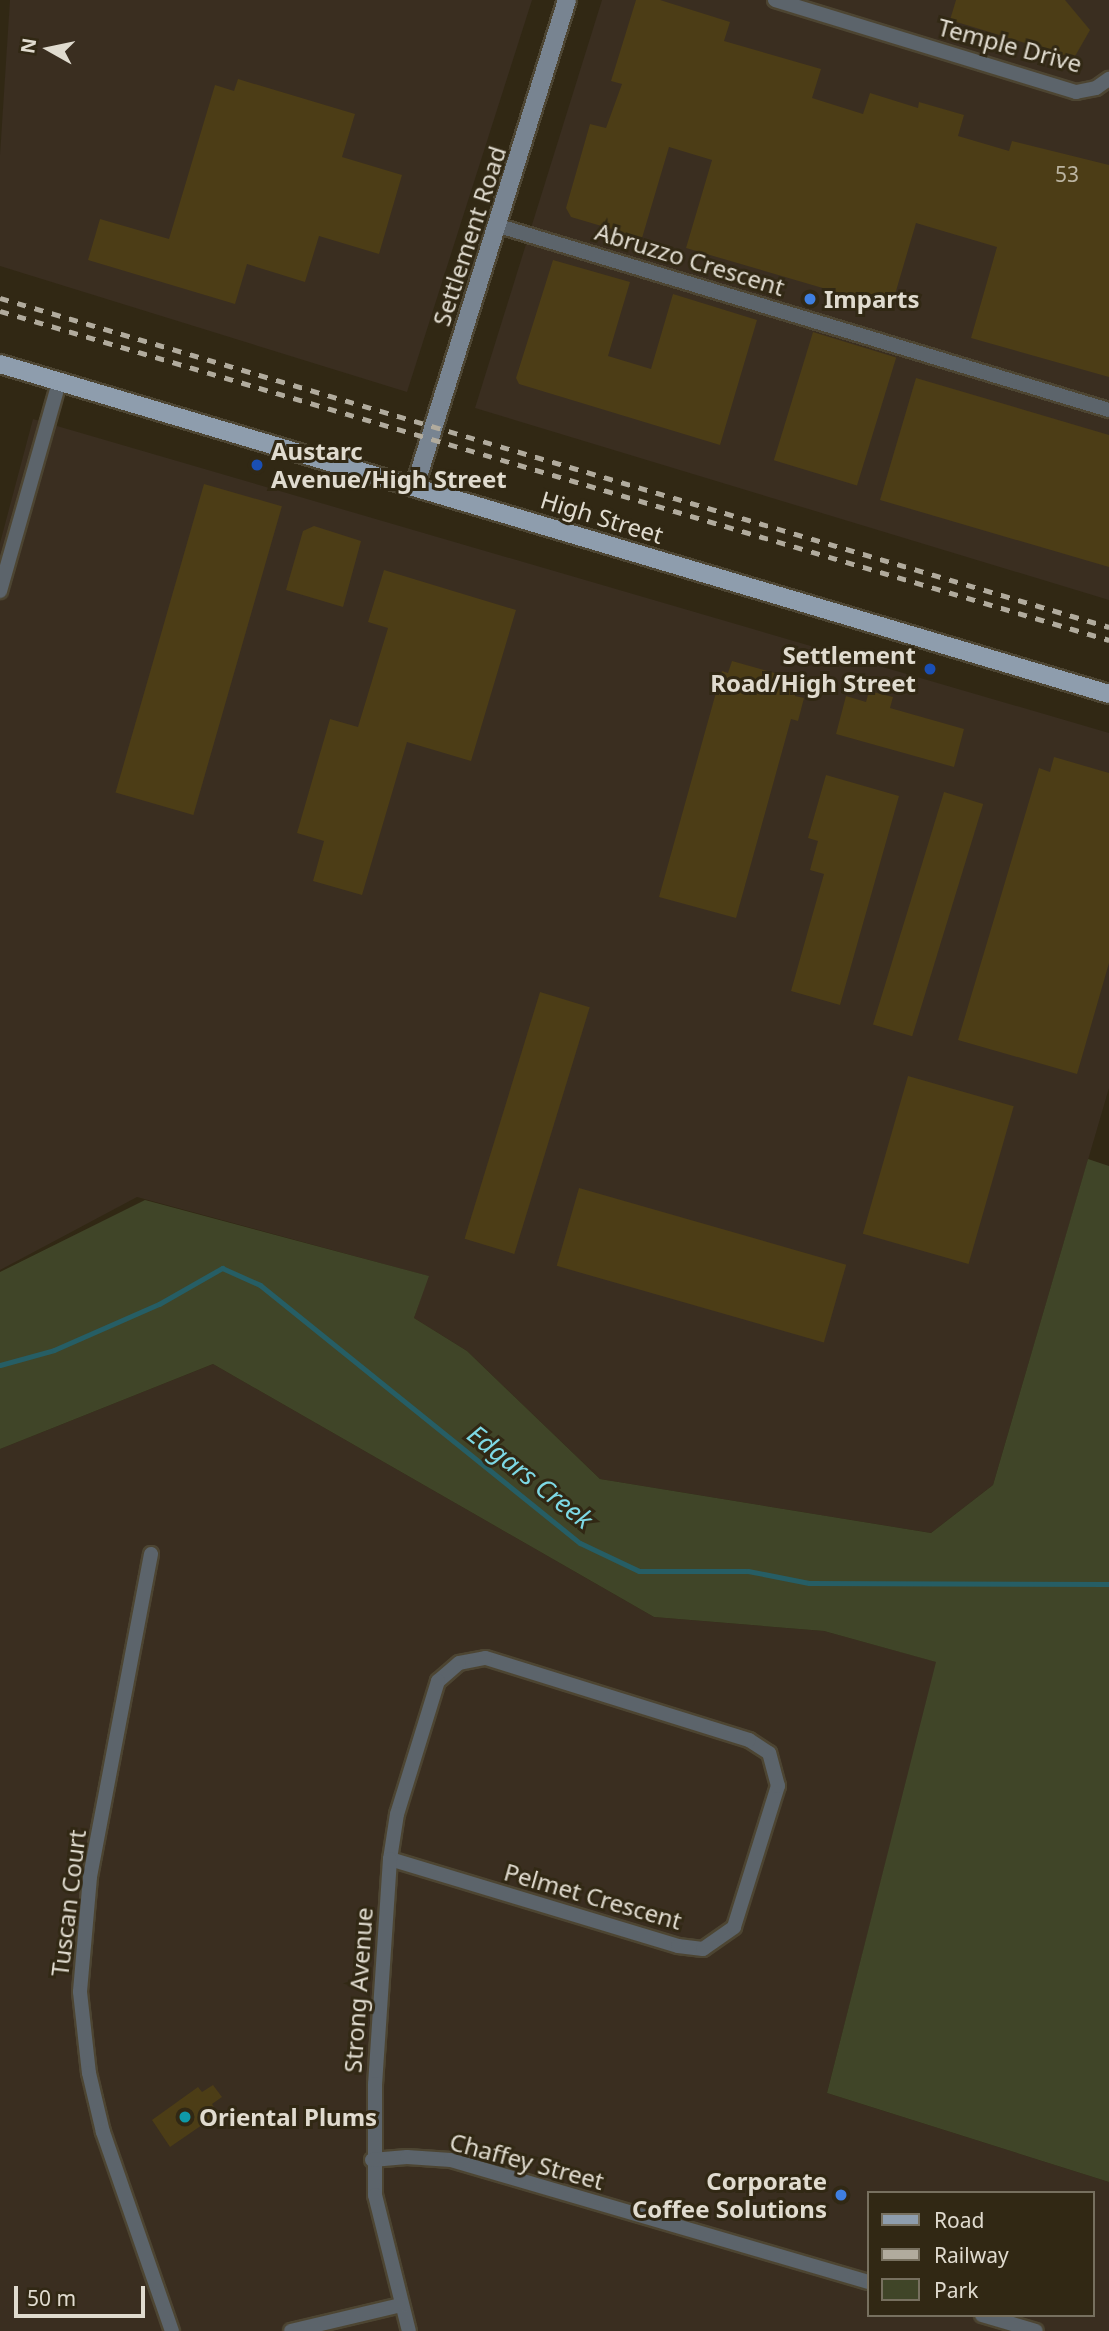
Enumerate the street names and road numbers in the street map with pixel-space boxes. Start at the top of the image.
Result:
street label: Temple Drive [935,12,1085,78]
street label: Settlement Road [426,143,512,329]
street label: Abruzzo Crescent [592,217,788,301]
street label: High Street [537,485,667,549]
street label: Tuscan Court [45,1828,91,1978]
street label: Pelmet Crescent [501,1857,685,1935]
street label: Strong Avenue [338,1906,378,2074]
street label: Chaffey Street [447,2127,607,2195]

